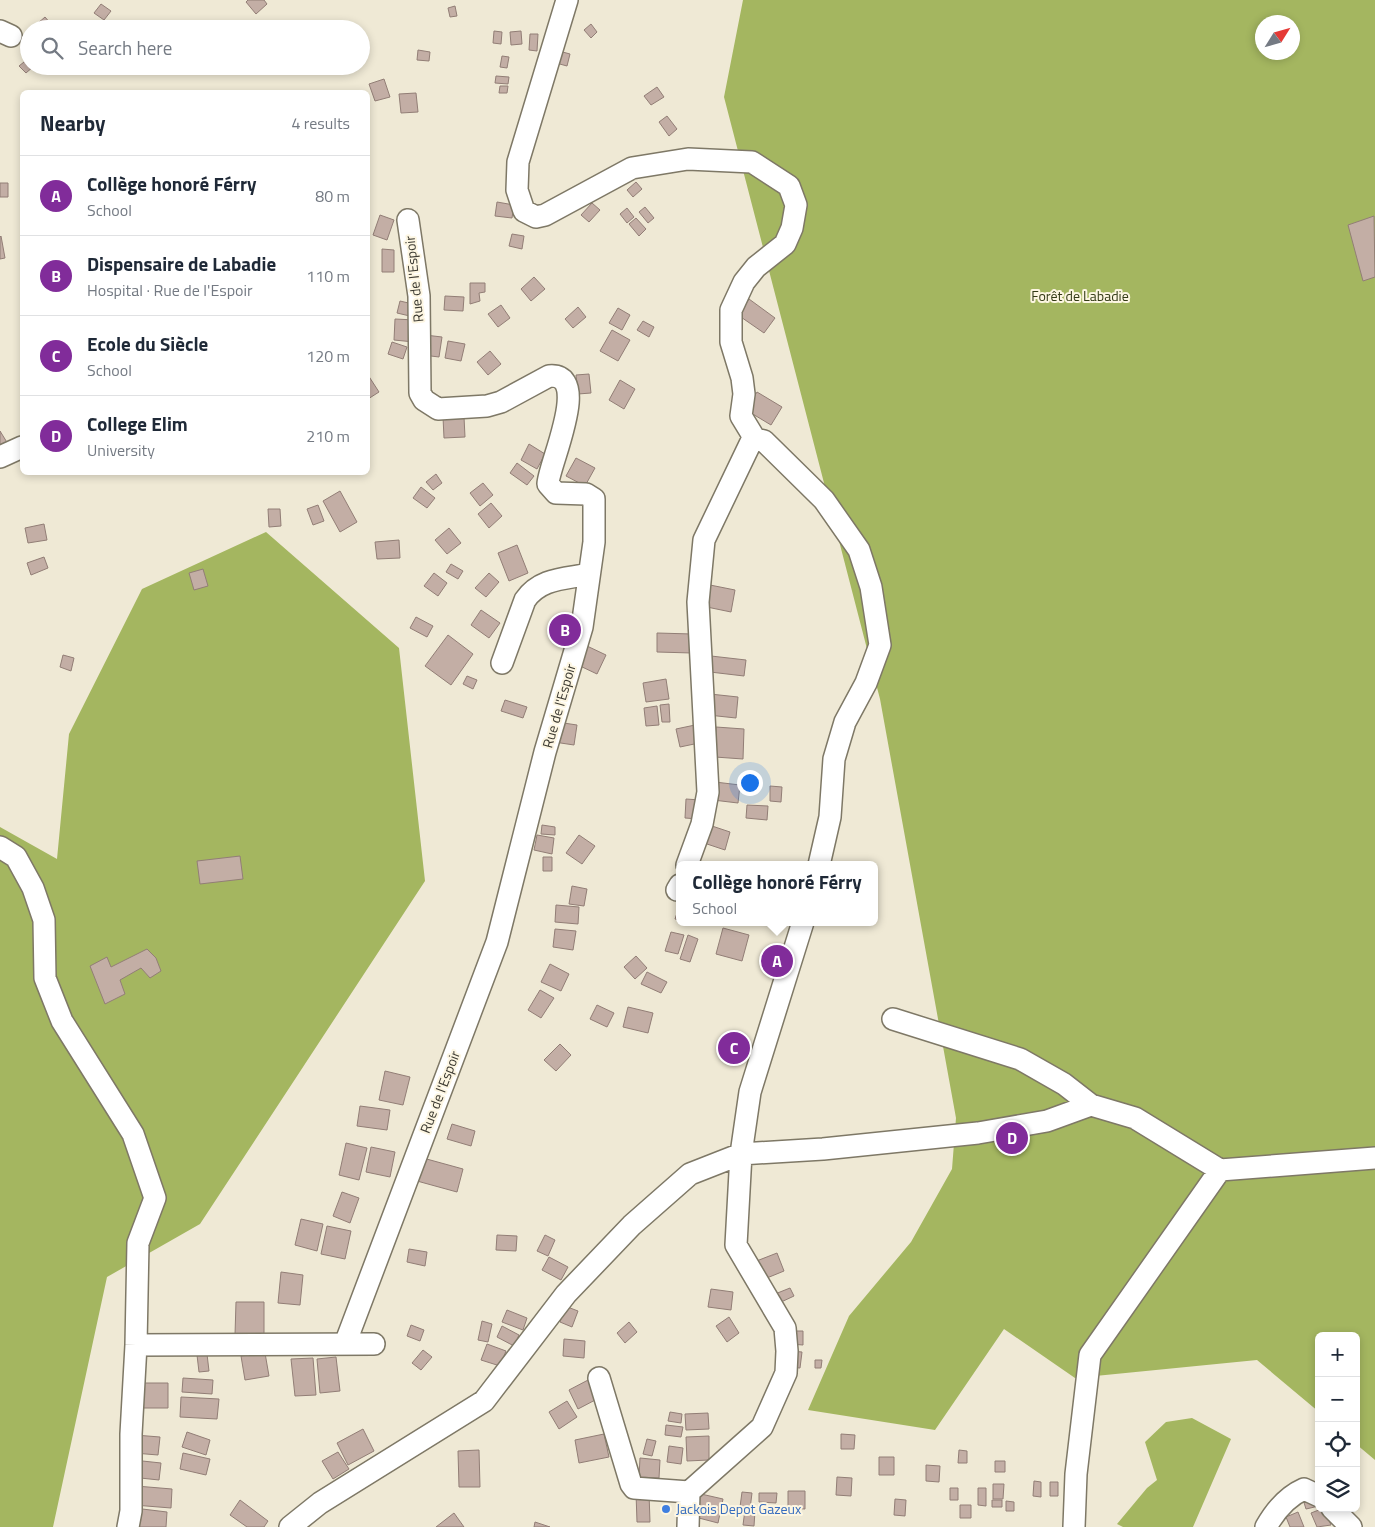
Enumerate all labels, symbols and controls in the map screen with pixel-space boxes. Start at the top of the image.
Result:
north arrow [1255,15,1300,60]
search box [20,20,370,75]
text: Search here [78,33,172,62]
icon: search [38,34,66,62]
text: Nearby [40,107,105,139]
text: 4 results [291,111,350,135]
text: Collège honoré Férry [87,169,257,198]
text: A [51,184,61,208]
text: 80 m [315,184,350,208]
text: School [87,198,132,222]
street label: Rue de l'Espoir [399,235,428,323]
text: Dispensaire de Labadie [87,249,276,278]
text: B [51,264,61,288]
text: 110 m [306,264,350,288]
text: Hospital · Rue de l'Espoir [87,278,253,302]
park label: Forêt de Labadie [1031,285,1129,306]
text: Ecole du Siècle [87,329,208,358]
text: C [52,344,60,368]
text: 120 m [306,344,350,368]
text: School [87,358,132,382]
text: College Elim [87,409,188,438]
text: D [51,424,61,448]
text: 210 m [306,424,350,448]
text: University [87,438,155,462]
pin: B [549,611,581,649]
street label: Rue de l'Espoir [536,661,581,750]
your location [737,770,763,796]
popup [676,861,878,926]
text: Collège honoré Férry [692,867,862,896]
text: School [692,896,737,920]
pin: A [761,942,793,980]
pin: C [718,1029,750,1067]
street label: Rue de l'Espoir [414,1047,465,1136]
pin: D [996,1119,1028,1157]
map controls [1315,1332,1360,1512]
button: + [1315,1332,1360,1377]
button: − [1315,1377,1360,1422]
button: locate [1315,1422,1360,1467]
button: layers [1315,1467,1360,1512]
place label: Jackois Depot Gazeux [676,1498,802,1519]
marker: Jackois Depot Gazeux [660,1503,672,1515]

